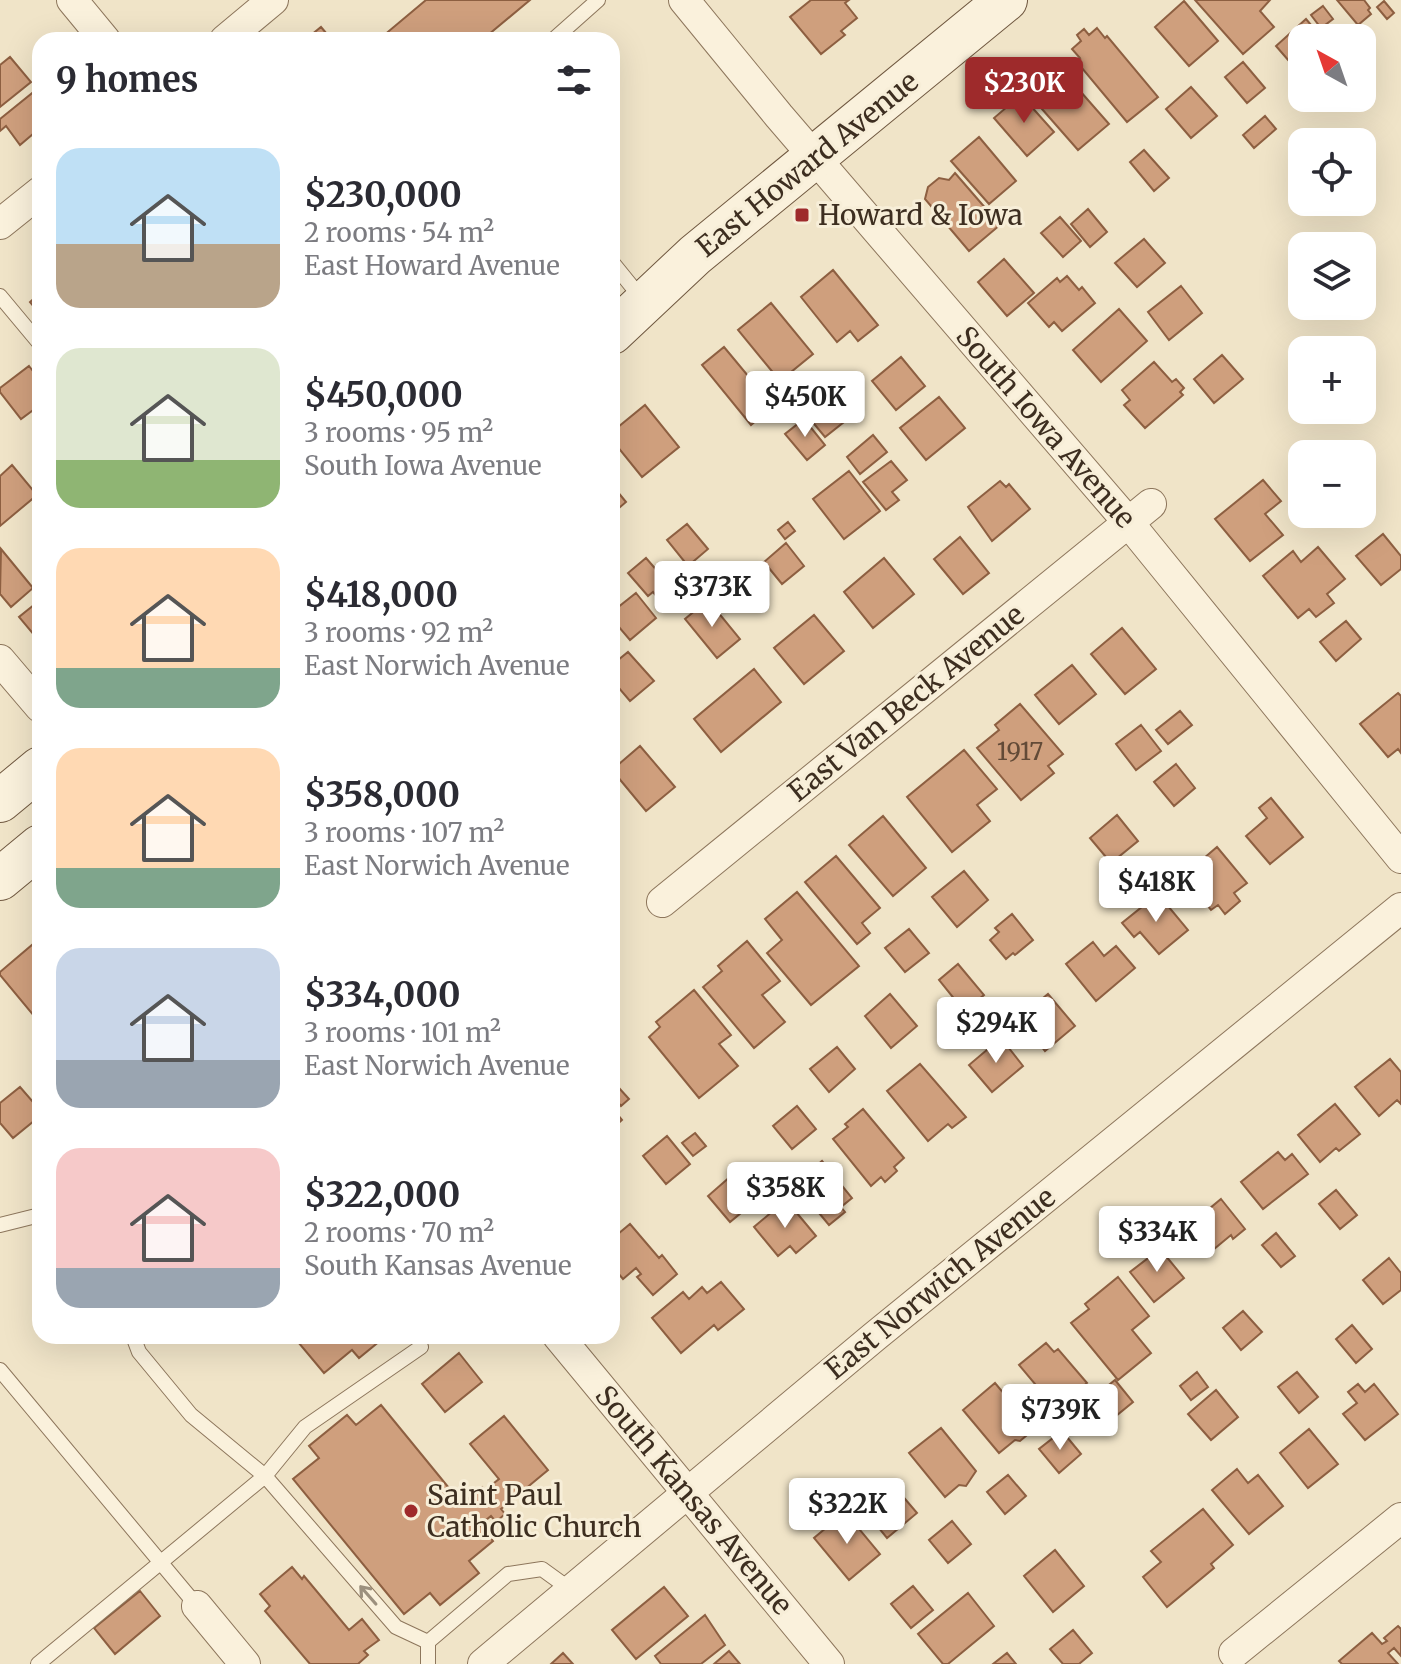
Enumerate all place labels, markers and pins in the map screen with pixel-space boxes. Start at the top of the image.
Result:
pin: $230K [968,57,1080,125]
place label: Howard & Iowa [818,197,1023,233]
marker: Howard & Iowa [793,206,811,224]
pin: $450K [749,371,861,439]
pin: $373K [656,561,768,629]
pin: $418K [1100,856,1212,924]
pin: $294K [940,997,1052,1065]
pin: $358K [729,1162,841,1230]
pin: $334K [1101,1206,1213,1274]
pin: $739K [1004,1384,1116,1452]
place label: Saint Paul Catholic Church [427,1477,642,1545]
pin: $322K [791,1478,903,1546]
marker: Saint Paul Catholic Church [402,1502,420,1520]

